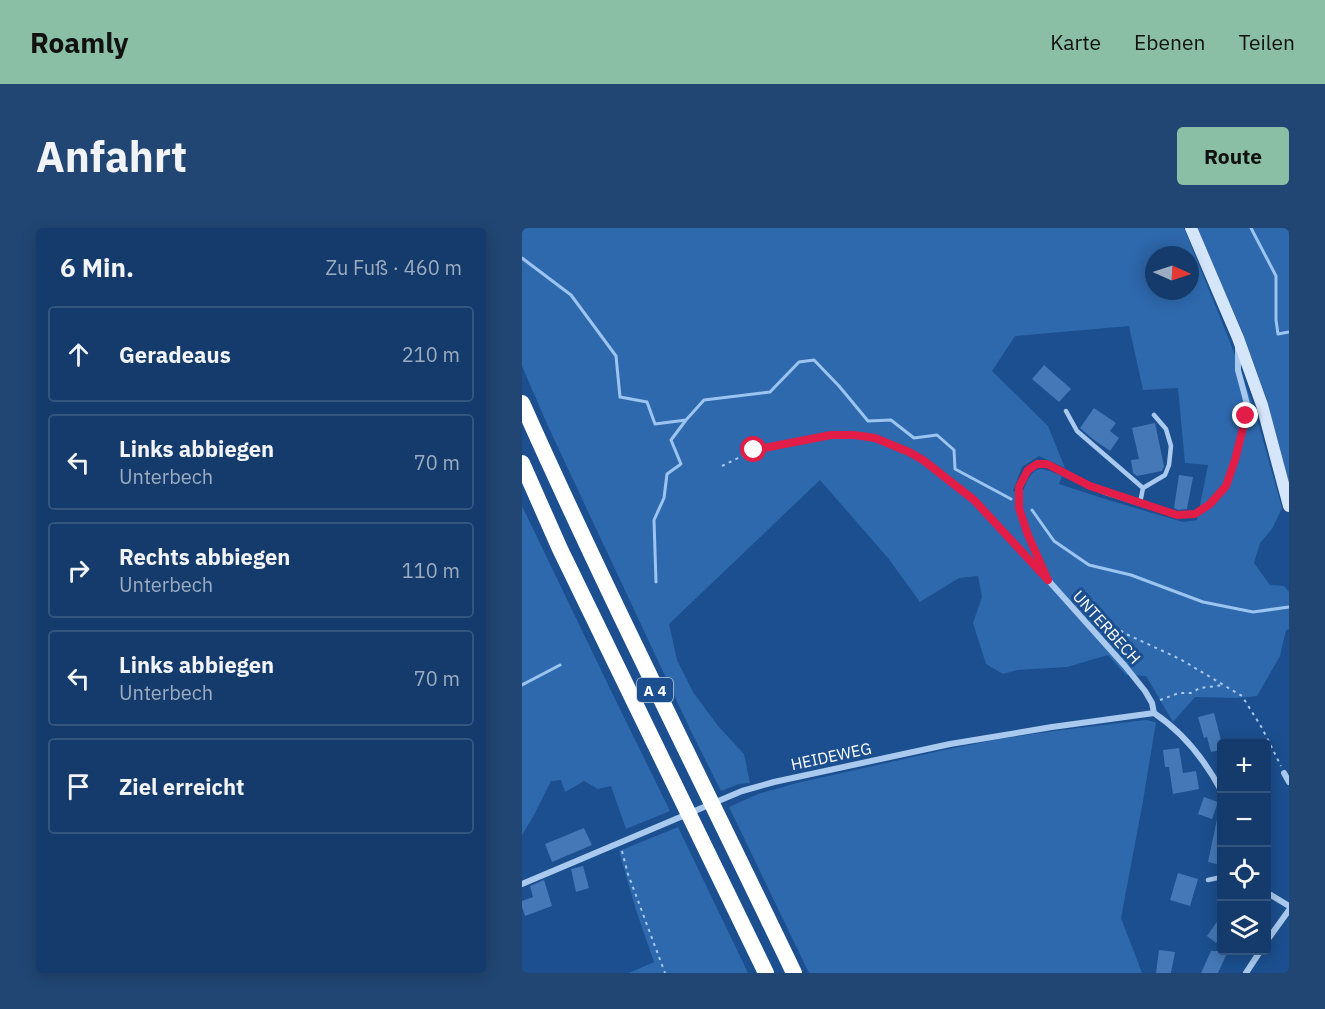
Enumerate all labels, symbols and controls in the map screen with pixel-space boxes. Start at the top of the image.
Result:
text: Roamly [30,24,128,61]
text: Karte [1050,28,1101,56]
text: Ebenen [1134,28,1205,56]
text: Teilen [1238,28,1295,56]
button: Route [1177,127,1289,185]
text: Anfahrt [36,129,187,184]
north arrow [1145,246,1199,300]
text: 6 Min. [60,250,134,284]
text: Zu Fuß · 460 m [325,254,462,281]
icon: ahead [62,338,95,371]
text: Geradeaus [119,340,231,369]
text: 210 m [402,341,460,368]
route end [1232,402,1258,428]
text: Links abbiegen [119,434,274,463]
route start [740,436,766,462]
icon: left [62,446,95,479]
text: 70 m [414,449,460,476]
text: Unterbech [119,463,213,490]
text: Rechts abbiegen [119,542,290,571]
icon: right [62,554,95,587]
text: 110 m [402,557,460,584]
text: Unterbech [119,571,213,598]
street label: UNTERBECH [1069,586,1145,668]
text: Links abbiegen [119,650,274,679]
icon: left [62,662,95,695]
text: 70 m [414,665,460,692]
road number: A 4 [637,678,673,702]
text: Unterbech [119,679,213,706]
street label: HEIDEWEG [789,738,873,774]
map controls [1217,739,1271,955]
button: + [1217,739,1271,793]
icon: arrive [62,770,95,803]
text: Ziel erreicht [119,772,244,801]
button: − [1217,793,1271,847]
button: locate [1217,847,1271,901]
button: layers [1217,901,1271,955]

